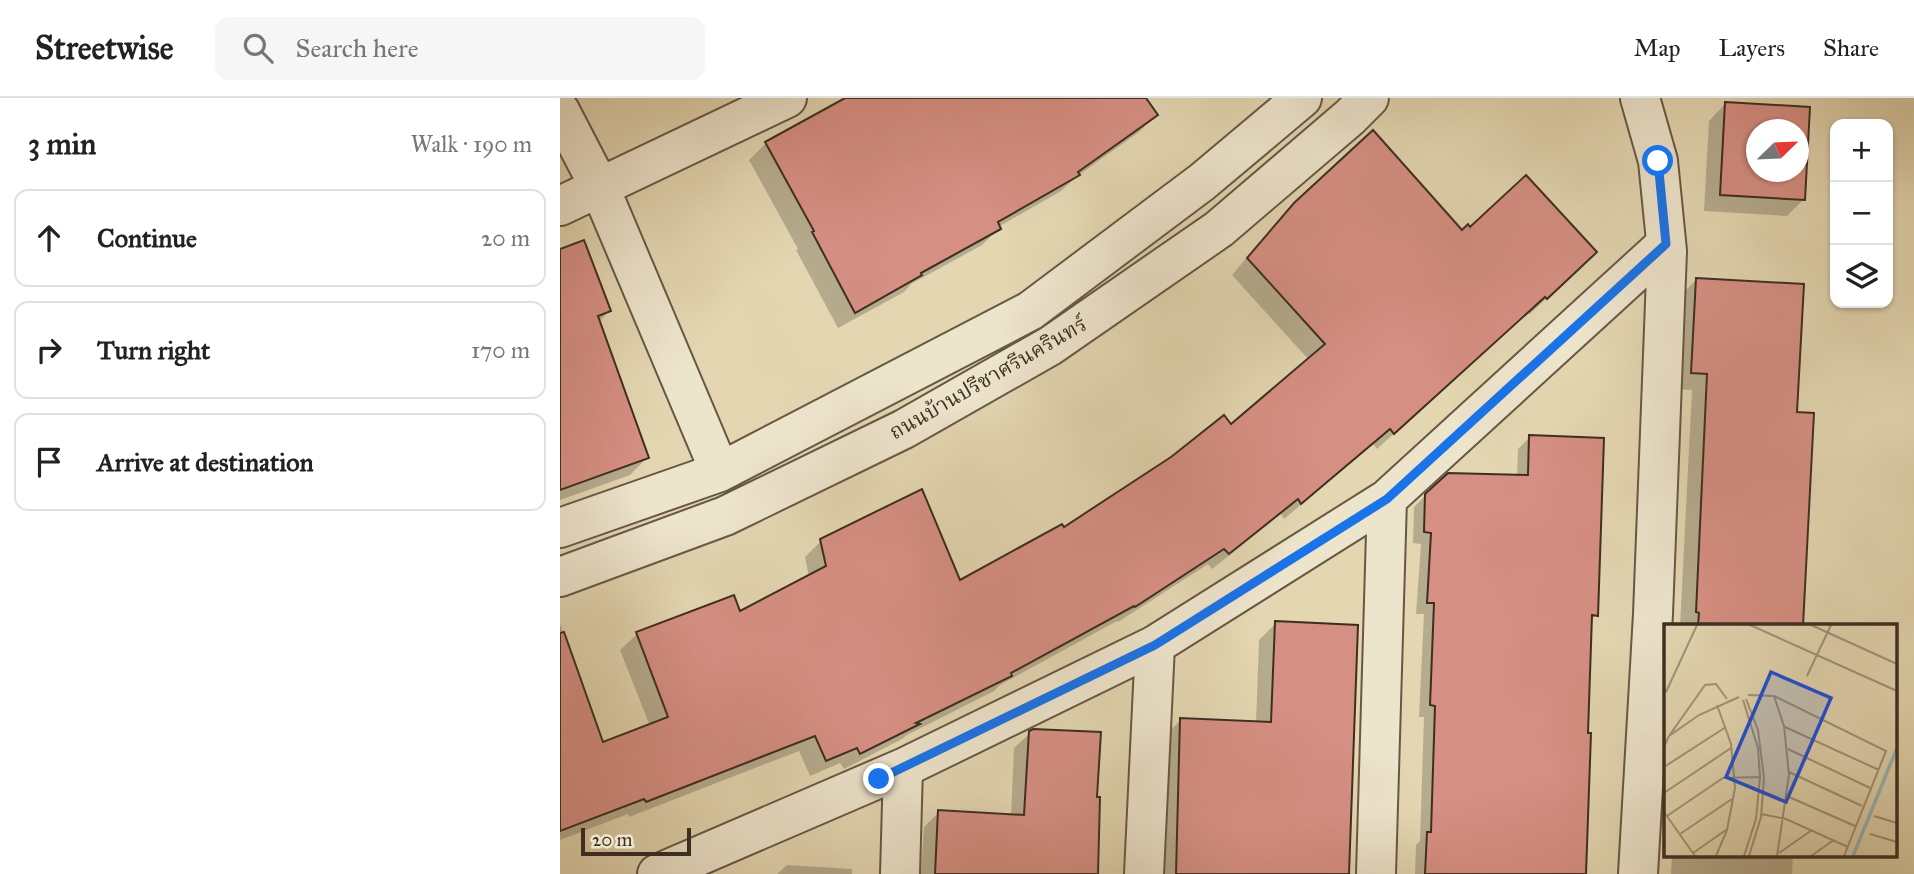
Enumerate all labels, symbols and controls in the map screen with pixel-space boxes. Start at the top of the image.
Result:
search box [215,17,705,80]
text: Streetwise [35,28,173,68]
icon: search [239,29,277,67]
text: Search here [295,32,418,64]
text: Map [1634,33,1681,63]
text: Layers [1719,33,1785,63]
text: Share [1823,33,1879,63]
north arrow [1746,119,1809,182]
map controls [1830,119,1893,308]
button: + [1830,119,1893,182]
text: 3 min [28,126,96,162]
text: Walk · 190 m [411,130,532,158]
route start [1642,145,1673,176]
button: − [1830,182,1893,245]
icon: ahead [30,219,68,257]
text: Continue [97,222,197,254]
text: 20 m [481,224,530,252]
button: layers [1830,245,1893,308]
street label: ถนนบ้านปรีชาศรีนครินทร์ [885,310,1092,445]
icon: right [30,331,68,369]
text: Turn right [97,334,210,366]
text: 170 m [471,336,530,364]
icon: arrive [30,443,68,481]
text: Arrive at destination [97,446,314,478]
inset map [1664,624,1896,856]
route end [863,763,894,794]
scale bar [581,825,691,857]
text: 20 m [592,828,633,851]

